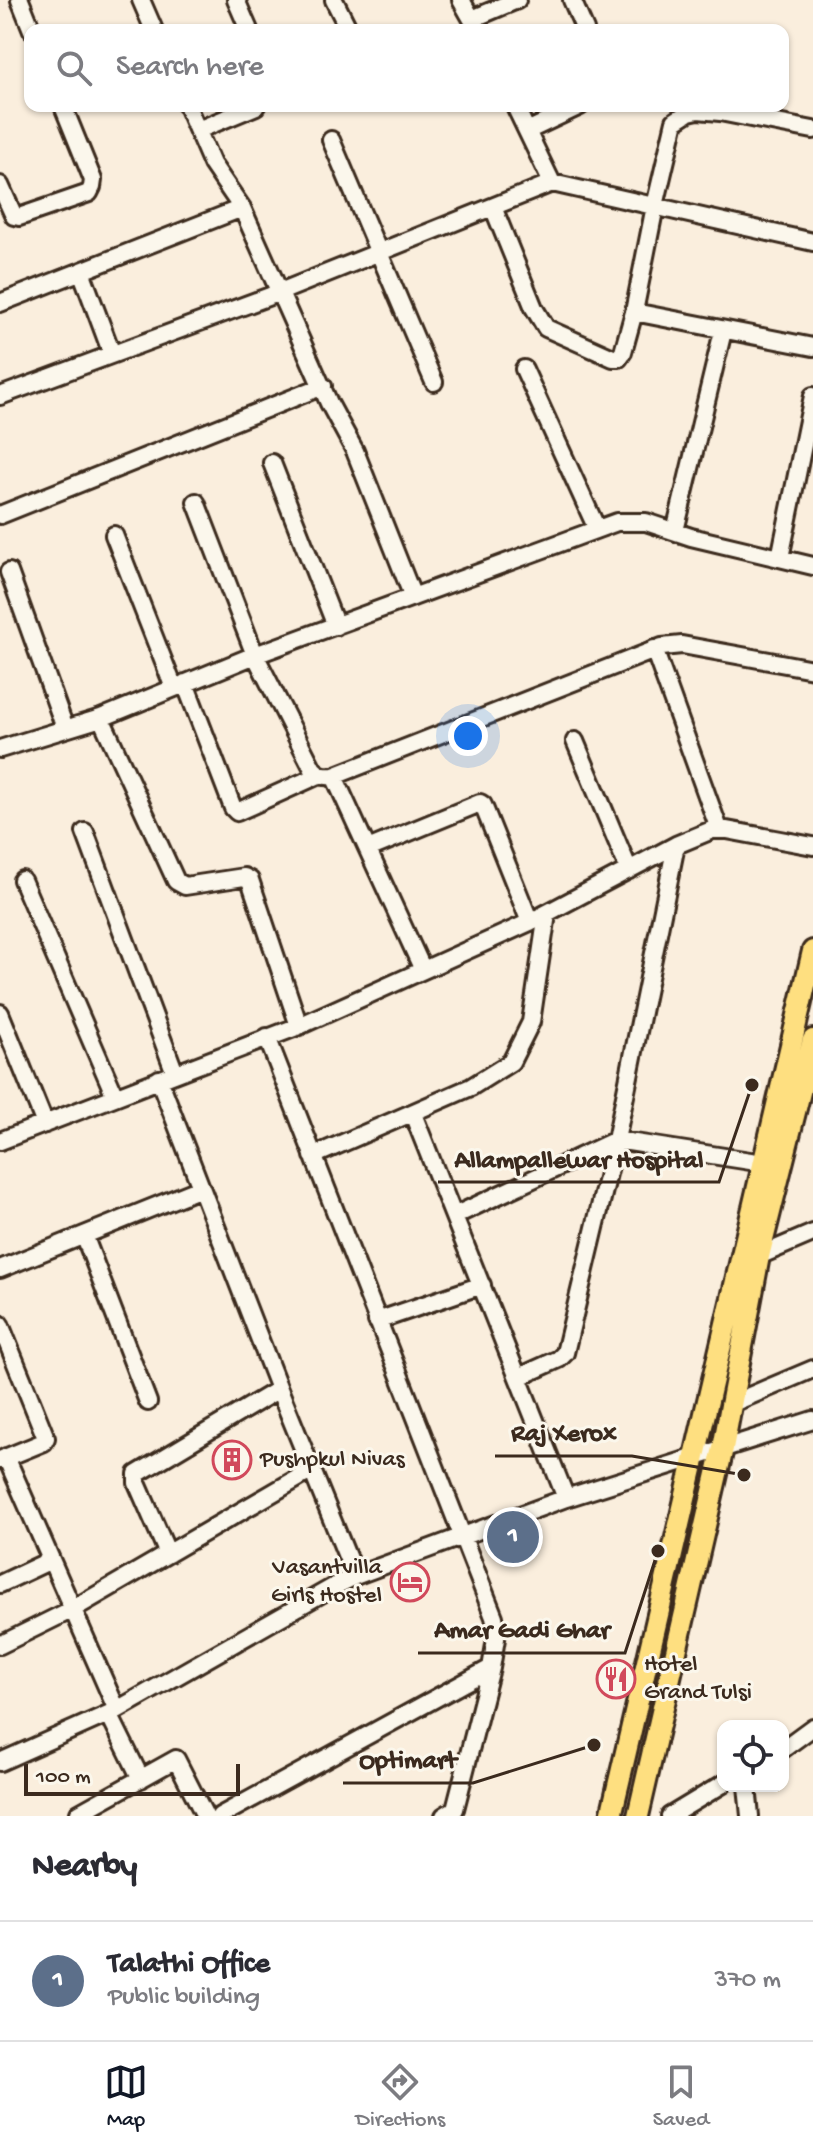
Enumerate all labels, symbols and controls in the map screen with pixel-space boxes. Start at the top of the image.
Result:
search box [24,24,789,112]
icon: search [52,46,96,90]
text: Search here [116,51,264,86]
your location [448,716,488,756]
callout: Allampallewar Hospital [438,1132,719,1182]
text: Allampallewar Hospital [454,1147,704,1178]
callout: Raj Xerox [495,1406,632,1456]
text: Raj Xerox [510,1420,617,1451]
building icon: Pushpkul Nivas [211,1439,253,1481]
place label: Pushpkul Nivas [259,1446,406,1475]
pin: 1 [487,1507,539,1567]
place label: Vasantvilla Girls Hostel [271,1554,383,1611]
hotel icon: Vasantvilla Girls Hostel [389,1561,431,1603]
callout: Amar Gadi Ghar [418,1603,625,1653]
text: Amar Gadi Ghar [433,1617,613,1648]
place label: Hotel Grand Tulsi [644,1651,752,1708]
restaurant icon: Hotel Grand Tulsi [595,1658,637,1700]
map controls [717,1720,789,1792]
button: locate [717,1720,789,1792]
callout: Optimart [343,1733,473,1783]
text: Optimart [359,1747,459,1778]
scale bar [24,1760,240,1796]
text: 100 m [36,1765,91,1791]
text: Nearby [32,1848,137,1888]
text: Talathi Office [108,1948,270,1983]
text: 1 [53,1966,63,1997]
text: 370 m [715,1966,781,1997]
text: Public building [108,1983,260,2014]
tab: Map [104,2060,148,2134]
tab: Directions [356,2060,445,2134]
tab: Saved [653,2060,709,2134]

